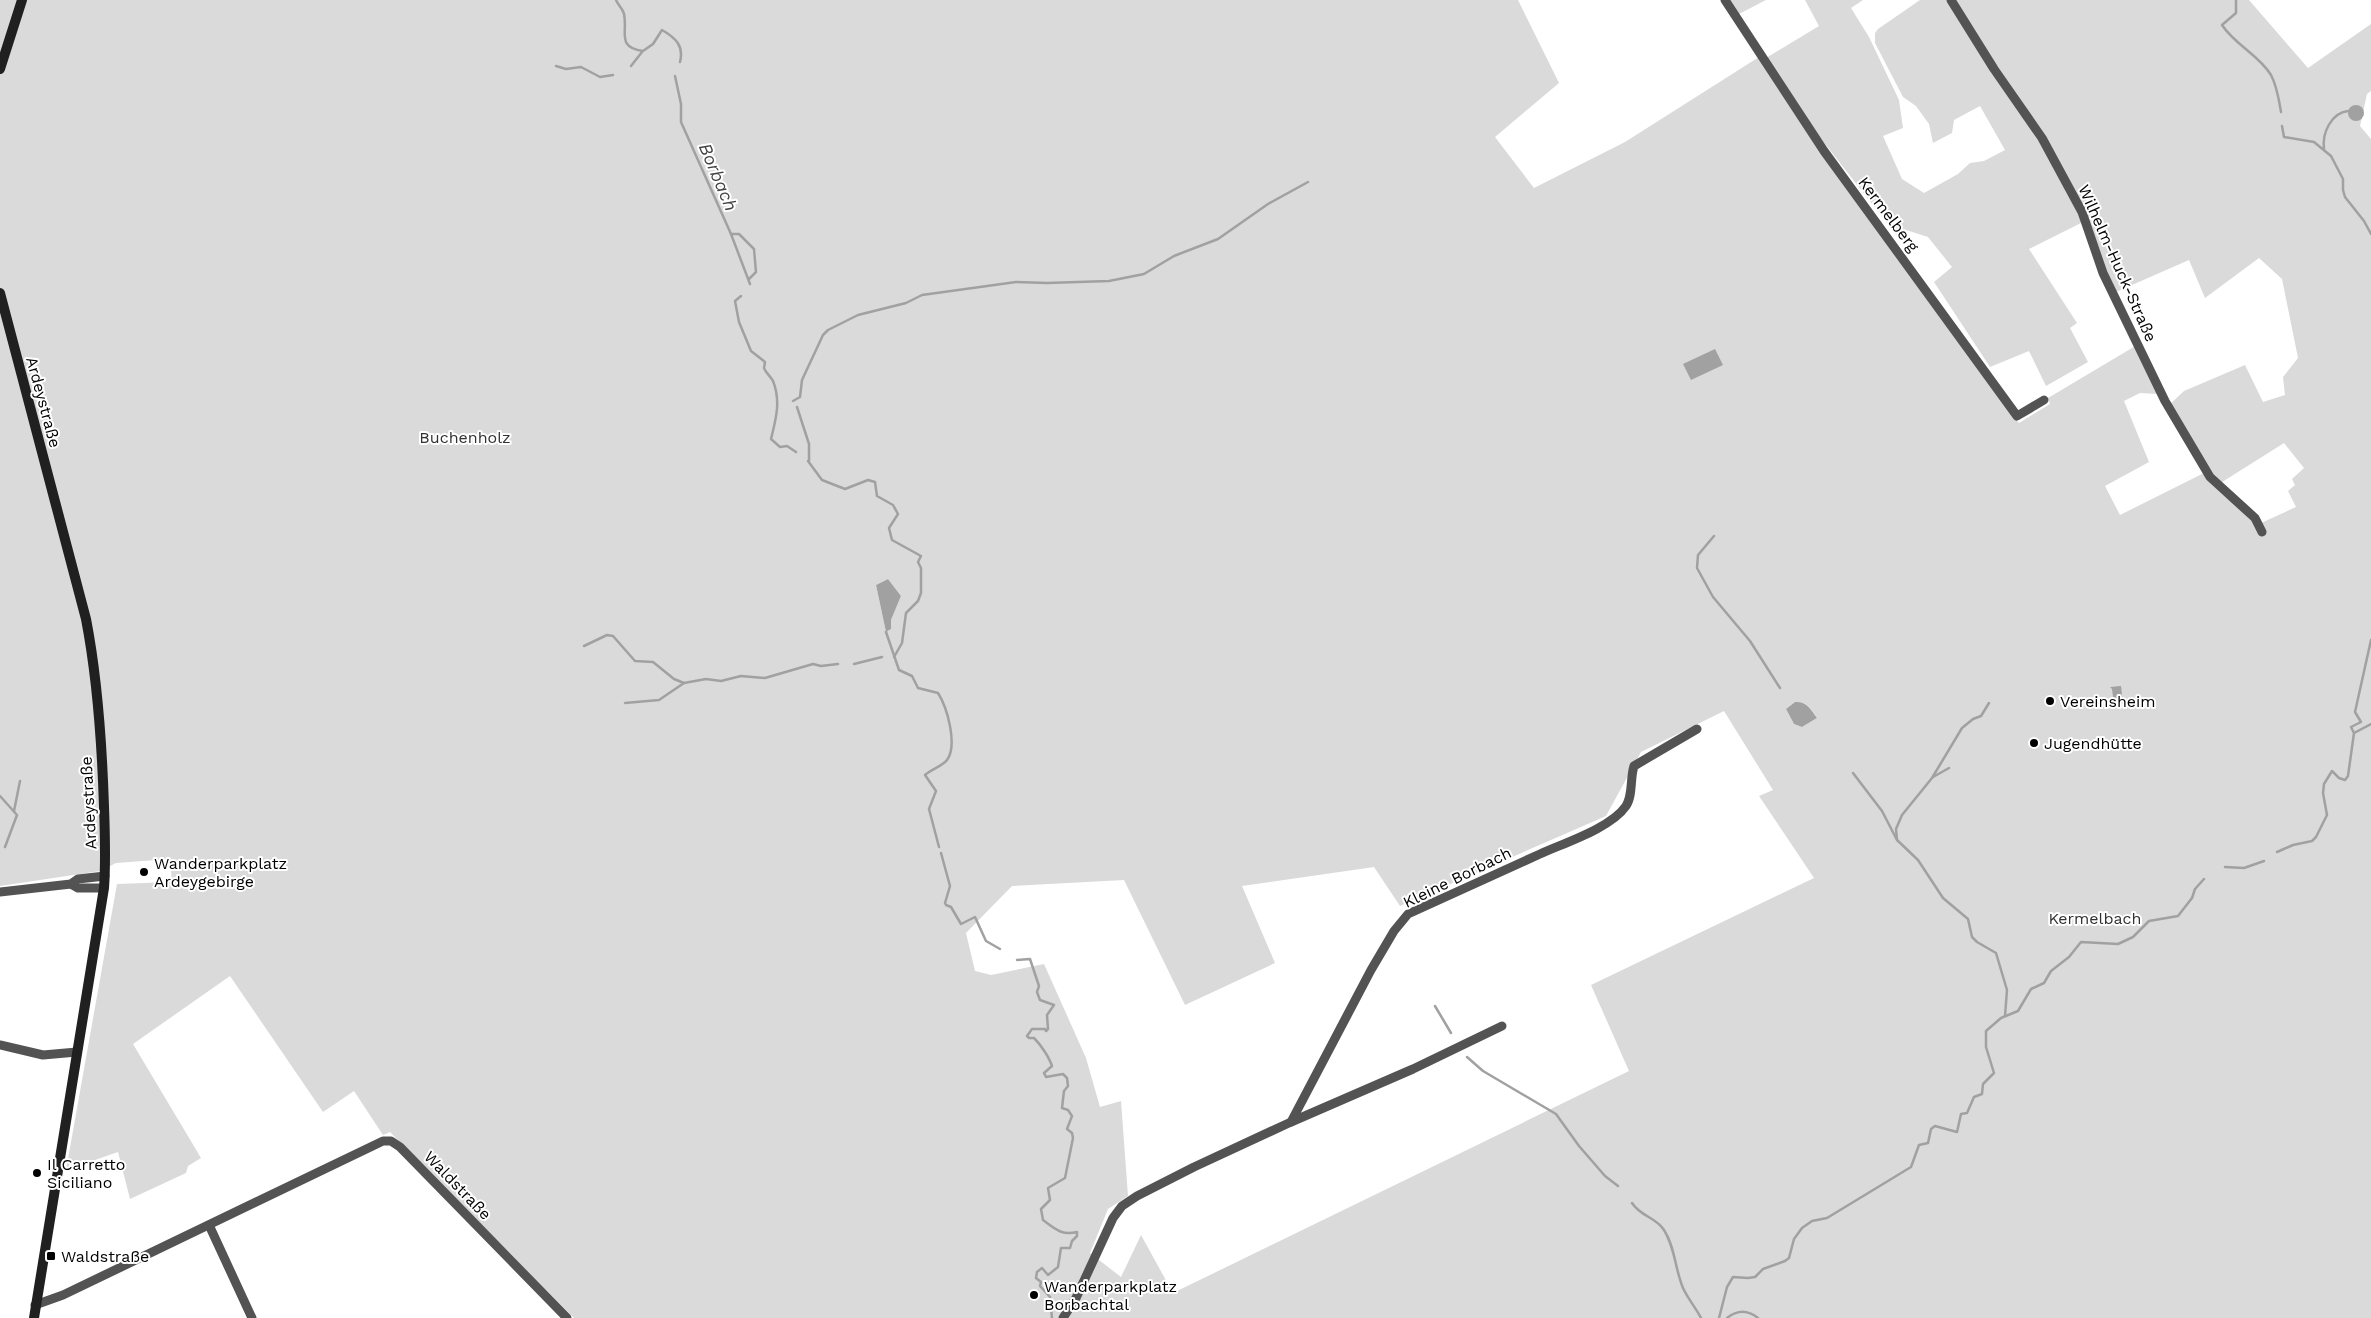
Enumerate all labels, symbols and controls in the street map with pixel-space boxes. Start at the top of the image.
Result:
water label: Borbach [695,140,742,214]
street label: Kermelberg [1854,173,1923,256]
street label: Wilhelm-Huck-Straße [2074,182,2161,345]
street label: Ardeystraße [22,355,65,450]
park label: Buchenholz [419,428,511,447]
place label: Vereinsheim [2060,692,2156,711]
marker: Vereinsheim [2044,695,2056,707]
place label: Jugendhütte [2044,734,2142,753]
marker: Jugendhütte [2028,737,2040,749]
street label: Ardeystraße [77,756,100,850]
street label: Kleine Borbach [1400,843,1514,912]
place label: Wanderparkplatz Ardeygebirge [154,854,287,891]
marker: Wanderparkplatz Ardeygebirge [138,866,150,878]
park label: Kermelbach [2049,909,2141,928]
street label: Waldstraße [420,1147,495,1224]
place label: Il Carretto Siciliano [47,1155,125,1192]
marker: Il Carretto Siciliano [31,1167,43,1179]
place label: Waldstraße [61,1247,149,1266]
marker: Waldstraße [45,1250,57,1262]
place label: Wanderparkplatz Borbachtal [1044,1277,1177,1314]
marker: Wanderparkplatz Borbachtal [1028,1289,1040,1301]

